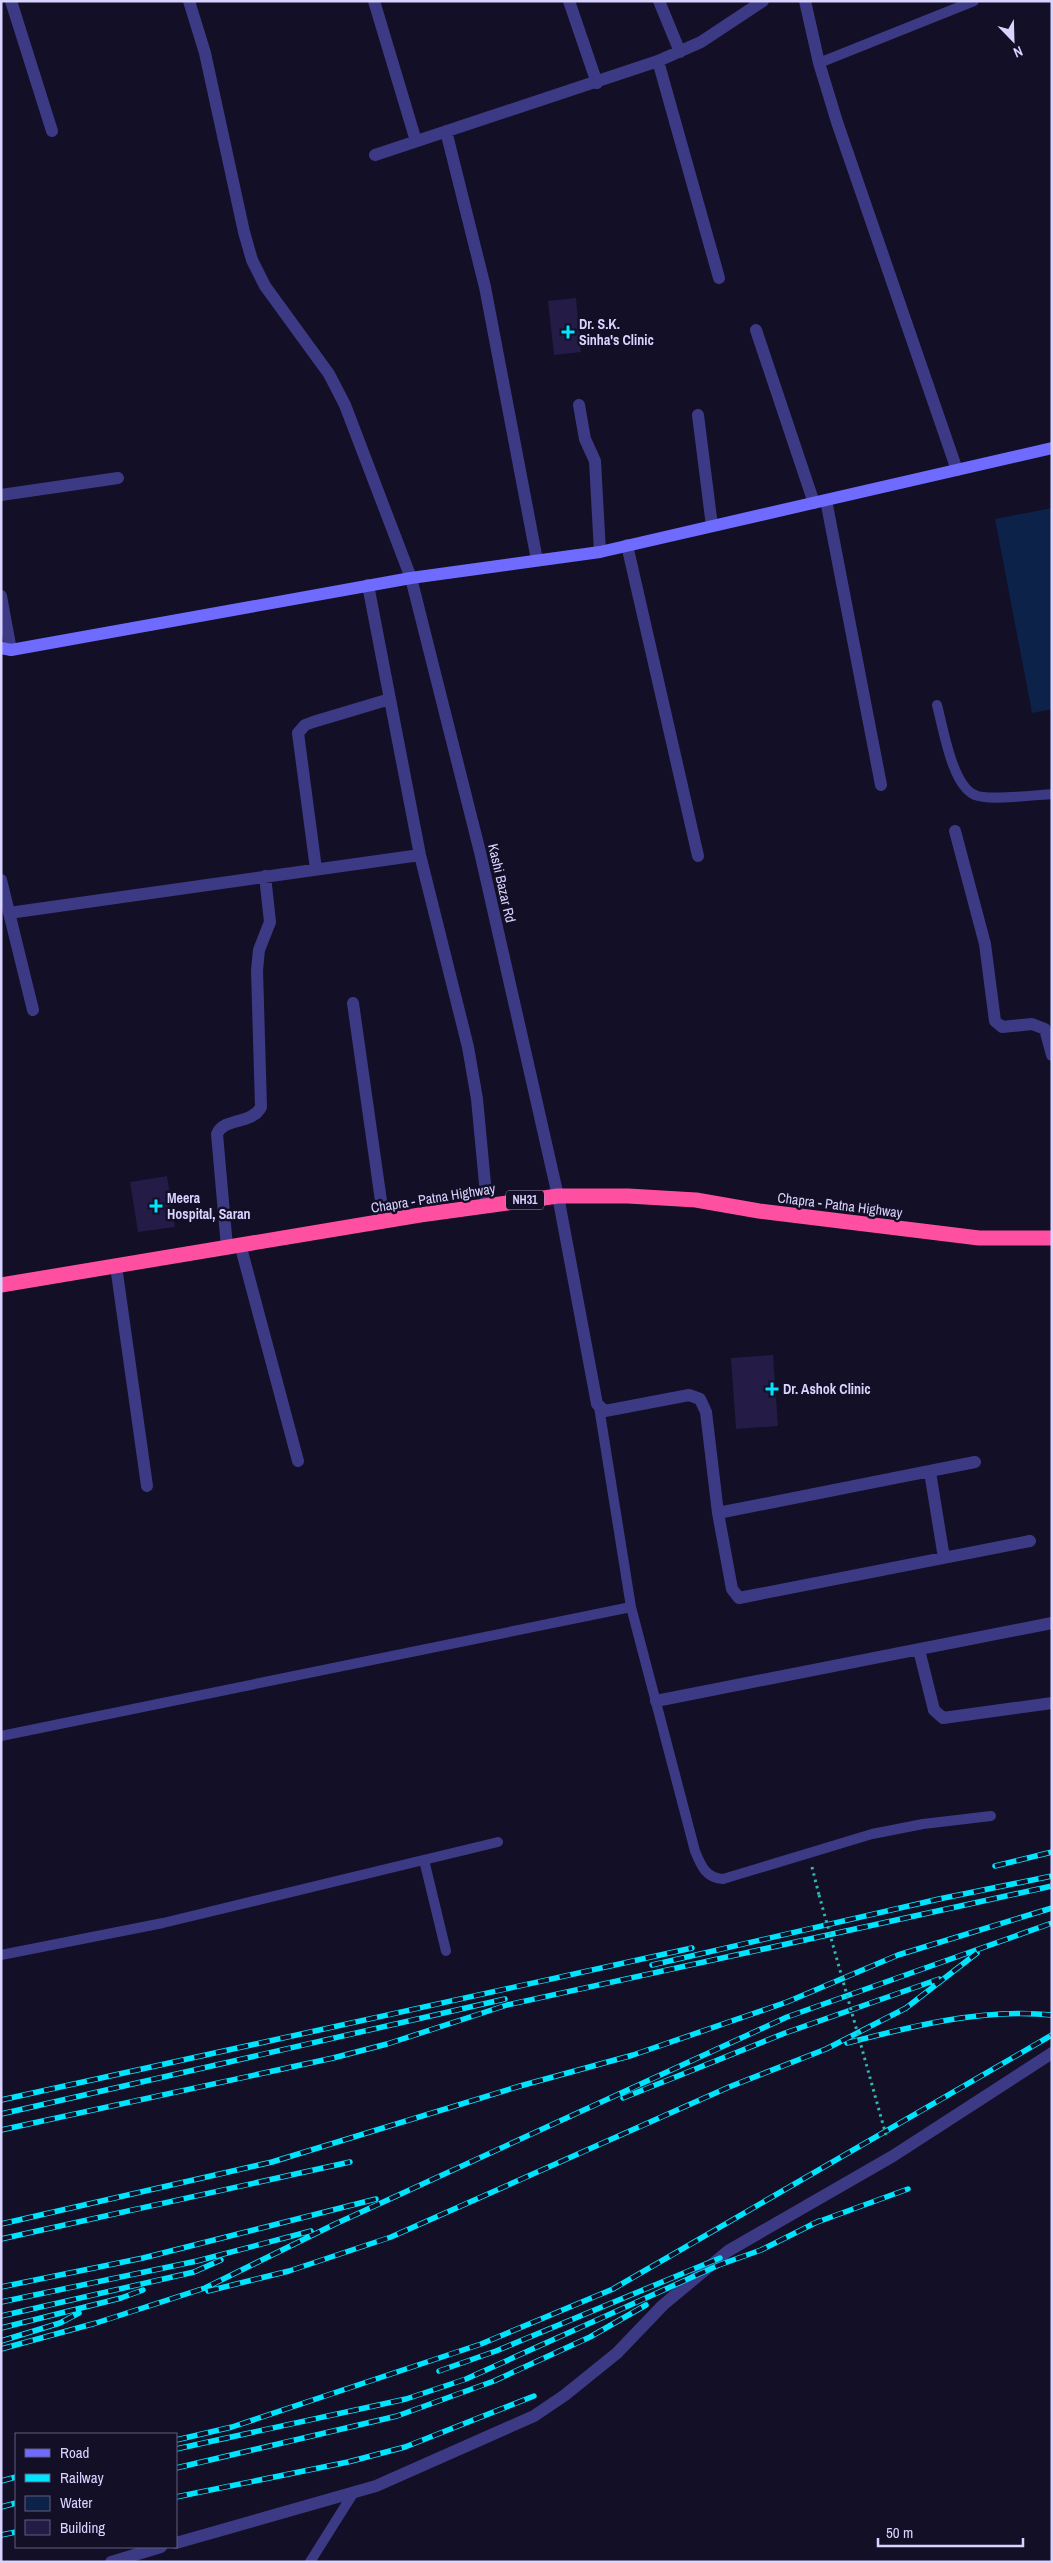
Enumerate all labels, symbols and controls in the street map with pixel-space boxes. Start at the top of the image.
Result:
north arrow [988,15,1038,65]
text: N [1011,42,1025,62]
place label: Dr. S.K. Sinha's Clinic [579,315,654,349]
marker: Dr. S.K. Sinha's Clinic [561,325,575,339]
street label: Kashi Bazar Rd [484,842,520,924]
street label: Chapra - Patna Highway [370,1179,497,1217]
street label: Chapra - Patna Highway [777,1188,904,1222]
place label: Meera Hospital, Saran [167,1189,251,1223]
road number: NH31 [506,1190,544,1210]
marker: Meera Hospital, Saran [149,1199,163,1213]
place label: Dr. Ashok Clinic [783,1380,871,1398]
marker: Dr. Ashok Clinic [765,1382,779,1396]
legend [15,2433,178,2548]
text: Road [60,2442,89,2463]
text: Railway [60,2467,105,2488]
text: Water [60,2492,92,2513]
scale bar [878,2516,1023,2548]
text: Building [60,2517,105,2538]
text: 50 m [886,2522,913,2543]

